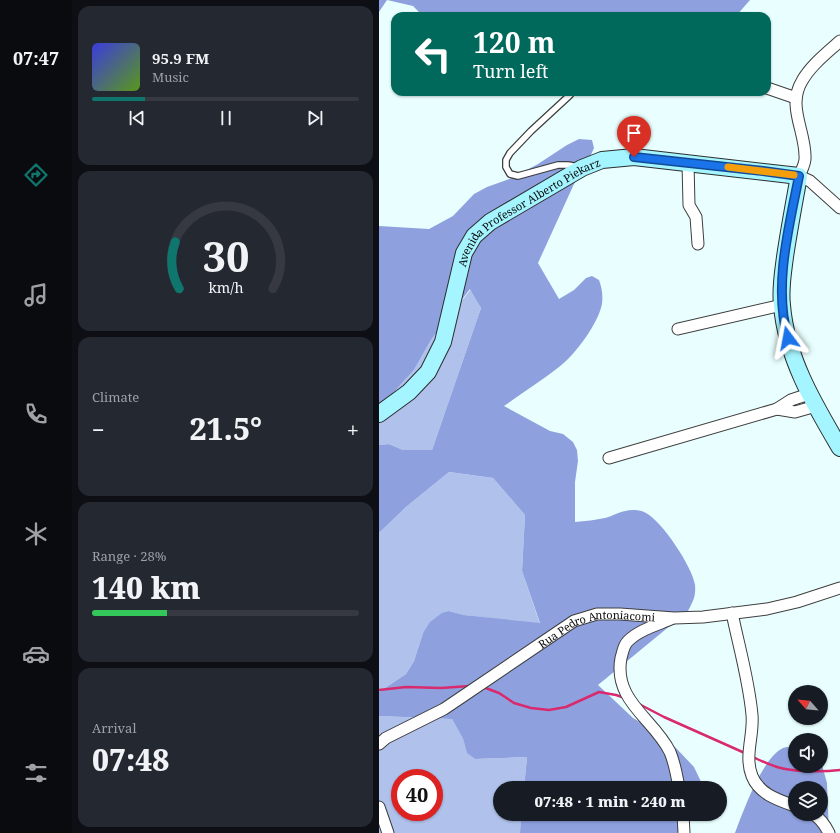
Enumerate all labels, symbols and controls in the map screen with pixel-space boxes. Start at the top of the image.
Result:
text: 120 m [473,23,555,61]
icon: left [407,28,459,80]
text: 07:47 [13,46,59,70]
text: 95.9 FM [152,48,209,68]
text: Turn left [473,59,548,83]
text: Music [152,68,189,86]
icon: previous [126,107,148,129]
icon: pause [215,107,237,129]
icon: next [304,107,326,129]
pin [617,116,651,157]
icon: arrive [623,122,645,144]
street label: Avenida Professor Alberto Piekarz [454,154,602,268]
icon: directions [22,161,50,189]
text: 30 [202,228,249,284]
text: km/h [208,278,243,297]
icon: music [22,281,50,309]
position arrow [767,317,809,359]
text: Climate [92,388,139,406]
icon: phone [22,400,50,428]
text: 21.5° [190,408,262,449]
text: − [92,414,105,444]
text: + [347,414,359,444]
icon: climate [22,520,50,548]
text: Range · 28% [92,547,166,565]
text: 140 km [92,567,201,608]
street label: Rua Pedro Antoniacomi [535,607,656,651]
icon: car [22,640,50,668]
north arrow [788,685,828,725]
map controls [788,685,828,821]
text: Arrival [92,719,136,737]
button: sound [788,733,828,773]
text: 07:48 [92,739,169,780]
icon: filters [22,759,50,787]
speed limit sign: 40 [391,769,443,821]
button: layers [788,781,828,821]
text: 07:48 · 1 min · 240 m [534,791,686,811]

